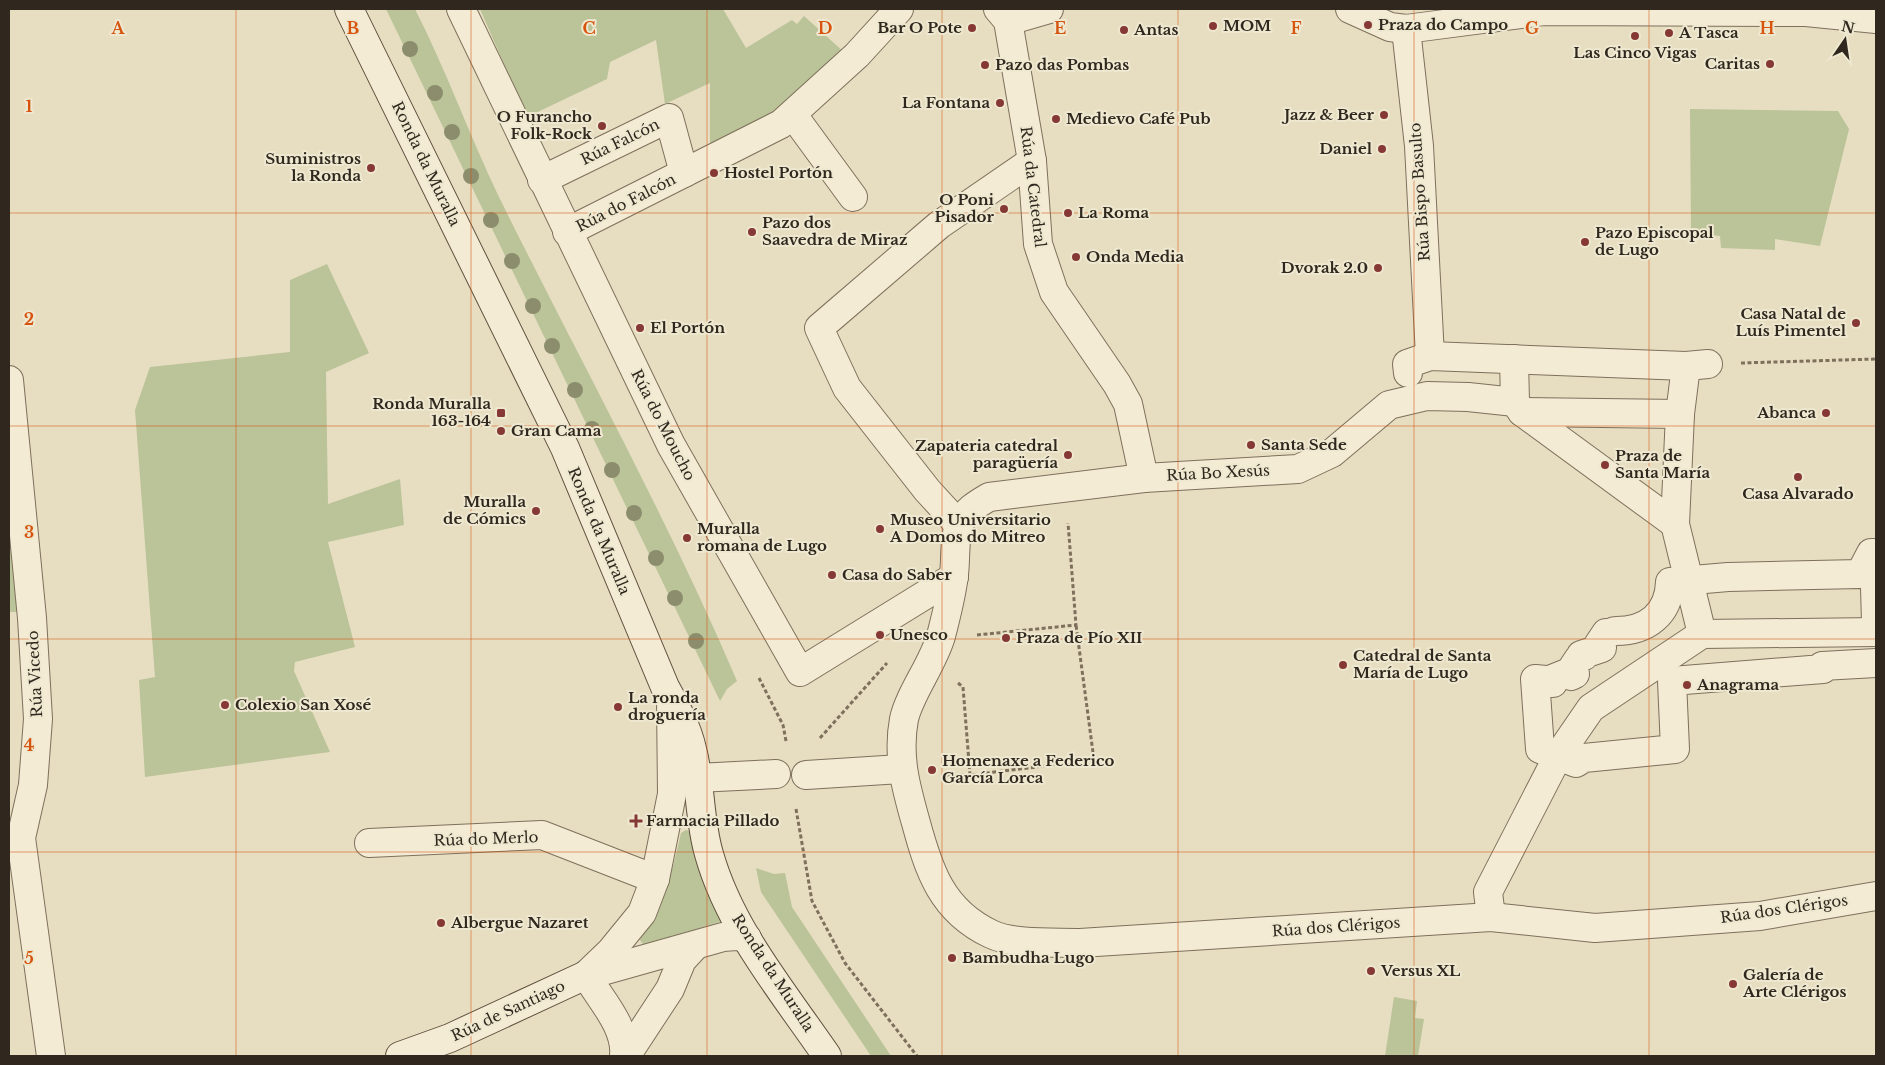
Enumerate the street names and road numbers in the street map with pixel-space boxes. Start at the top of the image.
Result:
street label: Ronda da Muralla [388,98,465,230]
street label: Rúa Falcón [577,114,662,169]
street label: Rúa Bispo Basulto [1405,122,1434,262]
street label: Rúa da Catedral [1017,125,1050,249]
street label: Rúa do Falcón [573,169,679,236]
street label: Rúa do Moucho [627,366,700,484]
street label: Rúa Bo Xesús [1166,460,1270,485]
street label: Ronda da Muralla [564,464,635,598]
street label: Rúa Vicedo [23,630,46,718]
street label: Rúa do Merlo [433,827,539,850]
street label: Rúa dos Clérigos [1719,890,1849,927]
street label: Ronda da Muralla [728,910,819,1036]
street label: Rúa dos Clérigos [1271,913,1401,940]
street label: Rúa de Santiago [448,976,568,1045]

